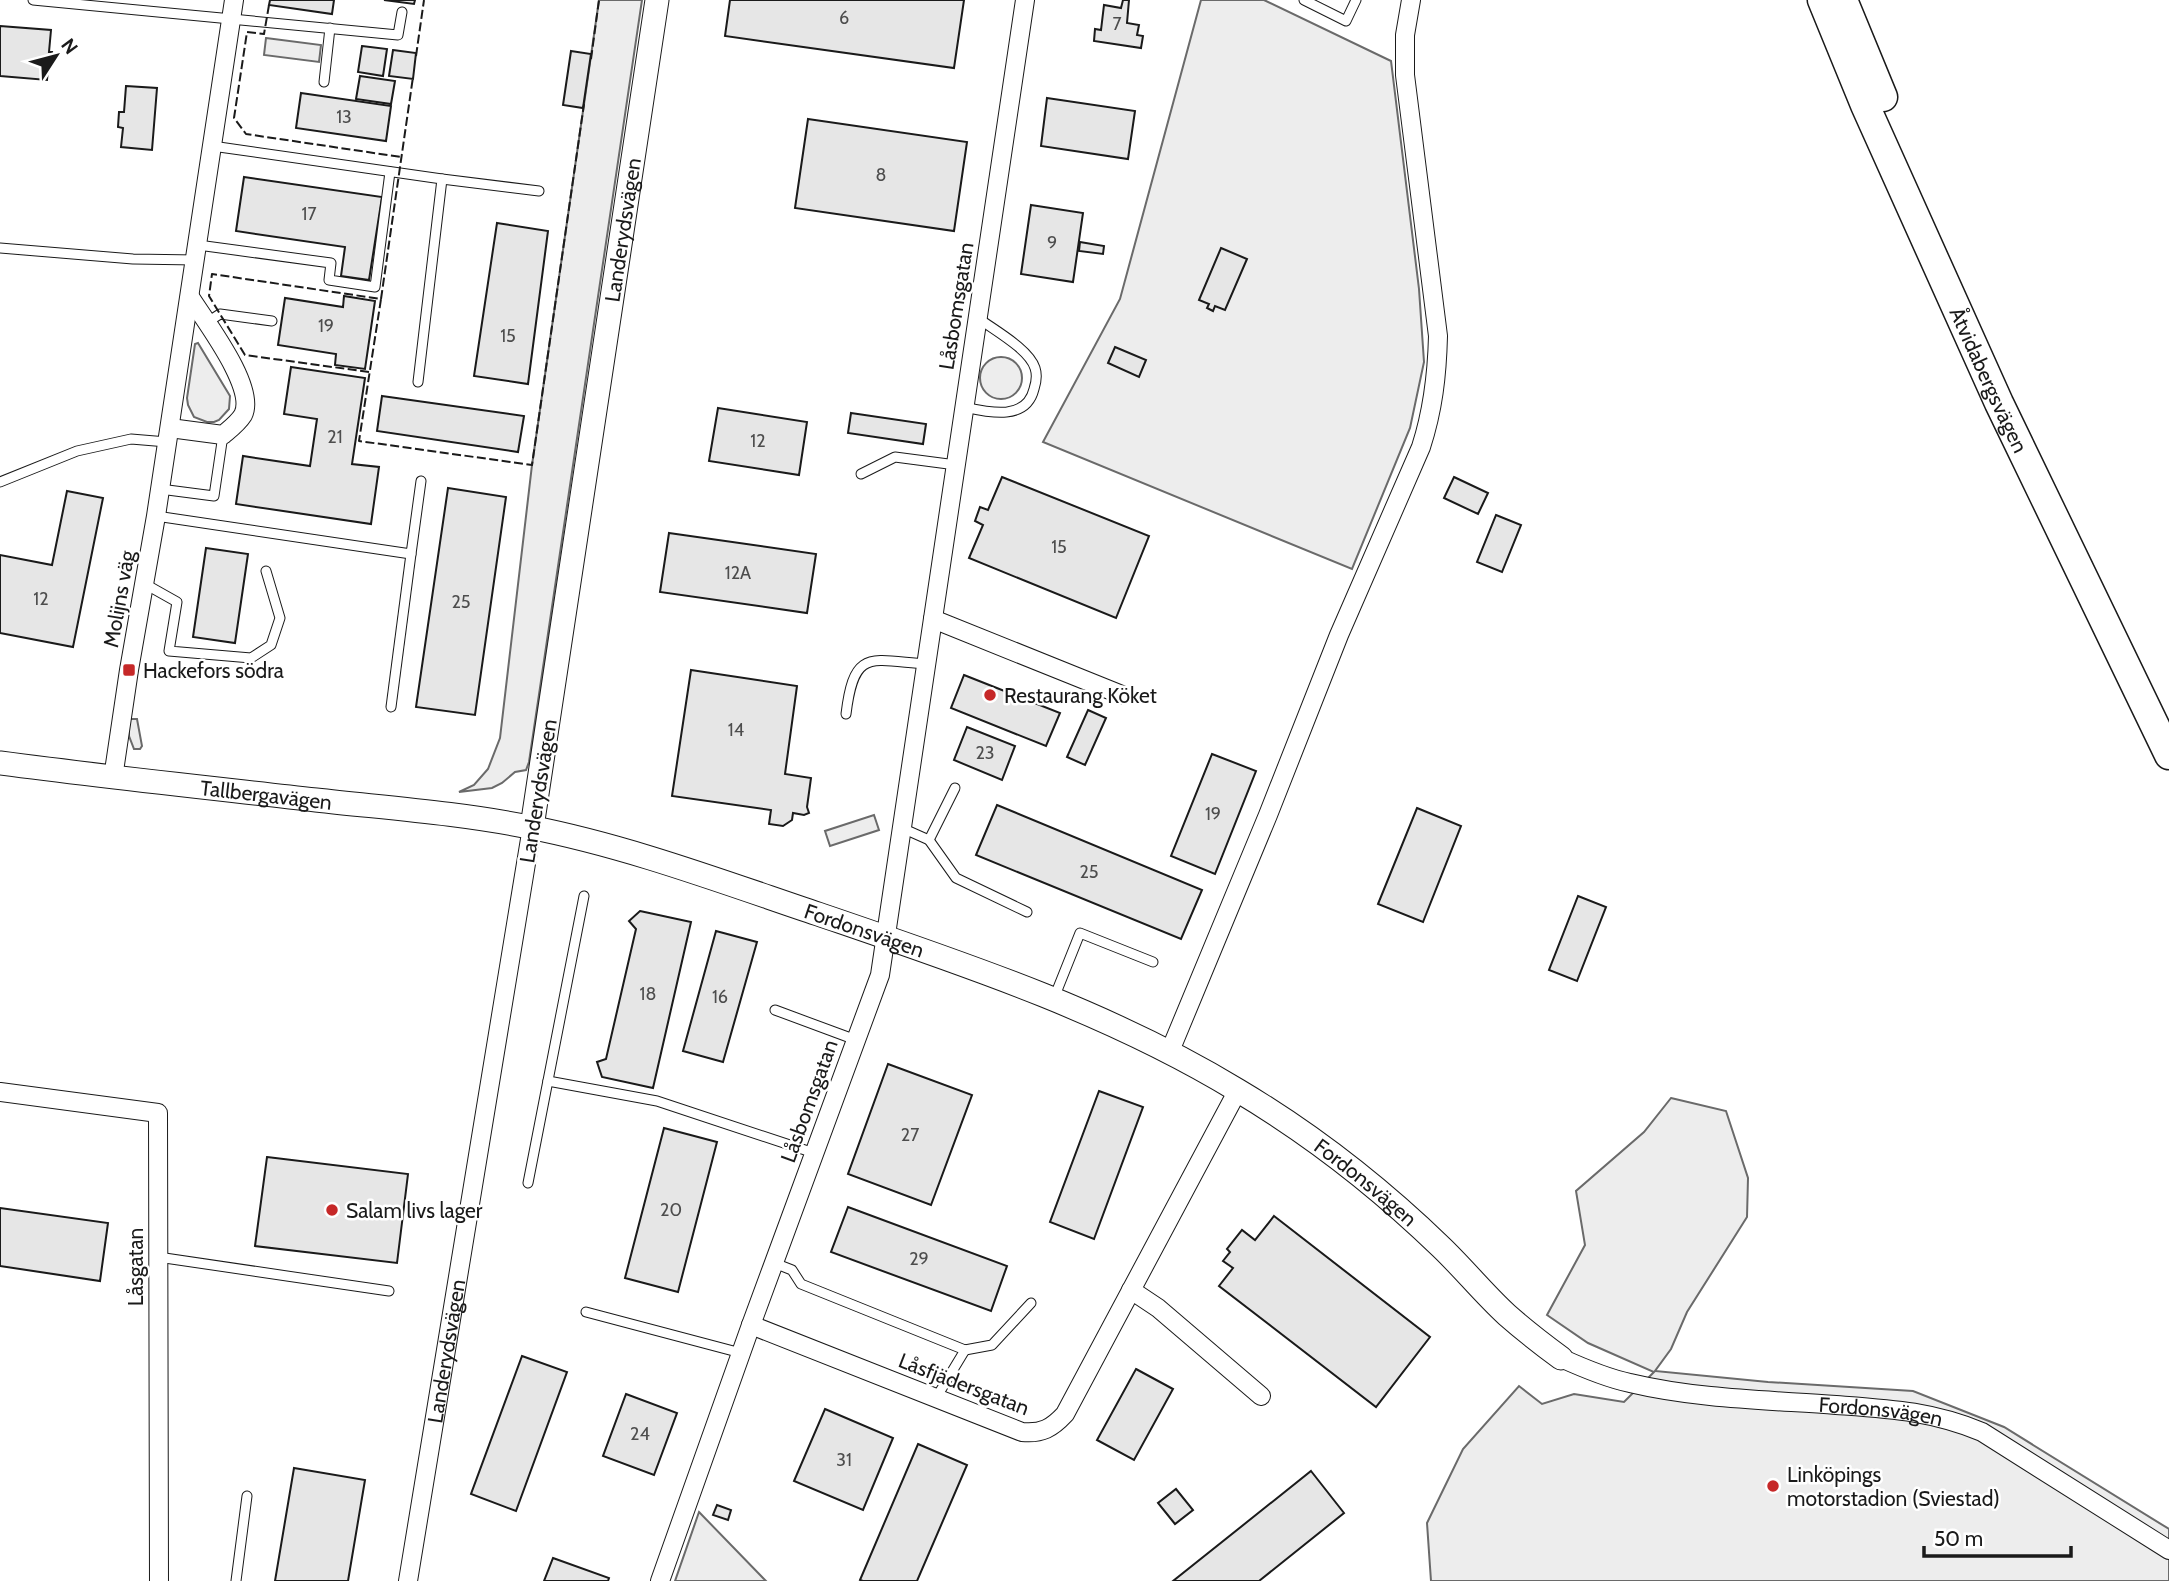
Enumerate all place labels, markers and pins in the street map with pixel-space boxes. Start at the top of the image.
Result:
place label: Hackefors södra [143,658,284,683]
marker: Hackefors södra [121,662,137,678]
place label: Restaurang Köket [1004,683,1157,708]
marker: Restaurang Köket [982,687,998,703]
place label: Salam livs lager [346,1198,483,1223]
marker: Salam livs lager [324,1202,340,1218]
place label: Linköpings motorstadion (Sviestad) [1787,1462,2000,1511]
marker: Linköpings motorstadion (Sviestad) [1765,1478,1781,1494]

